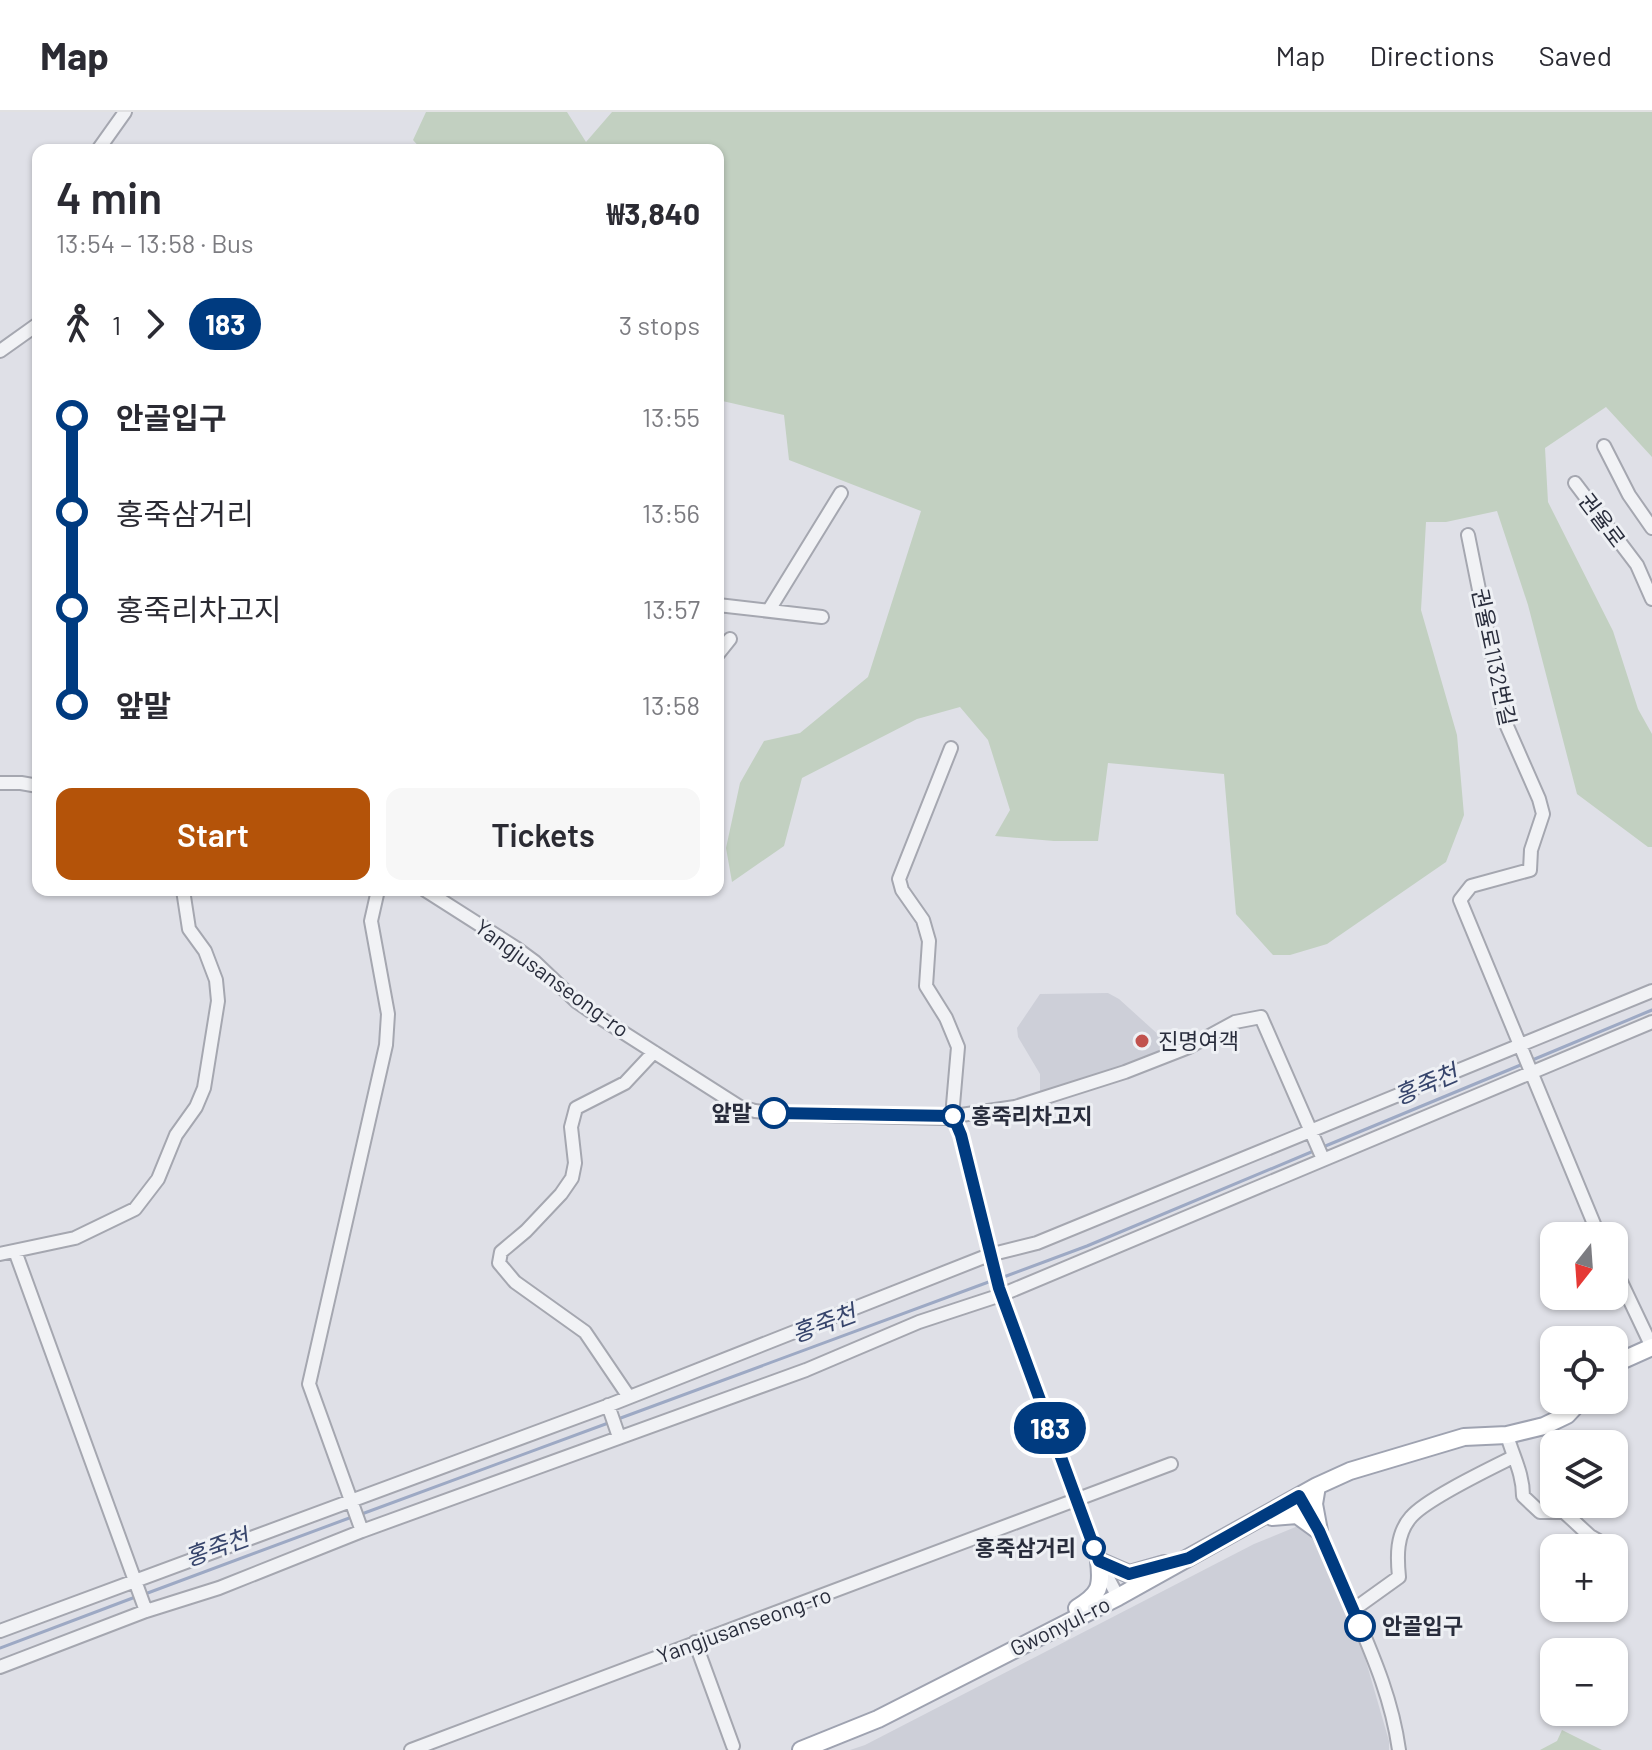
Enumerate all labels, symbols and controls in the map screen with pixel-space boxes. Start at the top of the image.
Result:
text: Map [40,32,109,78]
text: Map [1276,38,1325,72]
text: Directions [1369,38,1495,72]
text: Saved [1539,38,1612,72]
text: 4 min [56,170,162,223]
text: ₩3,840 [607,195,700,231]
text: 13:54 – 13:58 · Bus [56,227,254,258]
icon: walk [56,302,100,346]
icon: forward [133,302,177,346]
text: 183 [205,307,245,341]
text: 1 [112,309,121,340]
text: 3 stops [619,309,700,340]
text: 안골입구 [116,399,226,435]
text: 13:55 [642,401,700,432]
street label: 권율로 [1574,487,1631,551]
text: 홍죽삼거리 [116,495,254,531]
text: 13:56 [642,497,700,528]
street label: 권율로1132번길 [1468,586,1522,728]
text: 홍죽리차고지 [116,591,282,627]
text: 13:57 [643,593,700,624]
text: 앞말 [116,687,171,723]
text: 13:58 [642,689,700,720]
button: Start [56,788,370,880]
button: Tickets [386,788,700,880]
street label: Yangjusanseong-ro [471,913,635,1042]
place label: 진명여객 [1158,1027,1239,1053]
marker: 진명여객 [1133,1032,1151,1050]
water label: 홍죽천 [1389,1056,1464,1110]
marker: 앞말 [759,1098,789,1128]
place label: 앞말 [712,1099,752,1125]
place label: 홍죽리차고지 [971,1102,1092,1128]
marker: 홍죽리차고지 [942,1105,964,1127]
north arrow [1540,1222,1628,1310]
map controls [1540,1222,1628,1726]
water label: 홍죽천 [787,1297,862,1348]
button: locate [1540,1326,1628,1414]
line badge: 183 [1004,1402,1096,1454]
text: 183 [1030,1411,1070,1445]
button: layers [1540,1430,1628,1518]
water label: 홍죽천 [180,1521,255,1572]
place label: 홍죽삼거리 [975,1534,1076,1560]
button: + [1540,1534,1628,1622]
marker: 홍죽삼거리 [1083,1537,1105,1559]
street label: Yangjusanseong-ro [653,1580,834,1668]
street label: Gwonyul-ro [1005,1590,1114,1660]
marker: 안골입구 [1345,1611,1375,1641]
place label: 안골입구 [1382,1612,1463,1638]
button: − [1540,1638,1628,1726]

